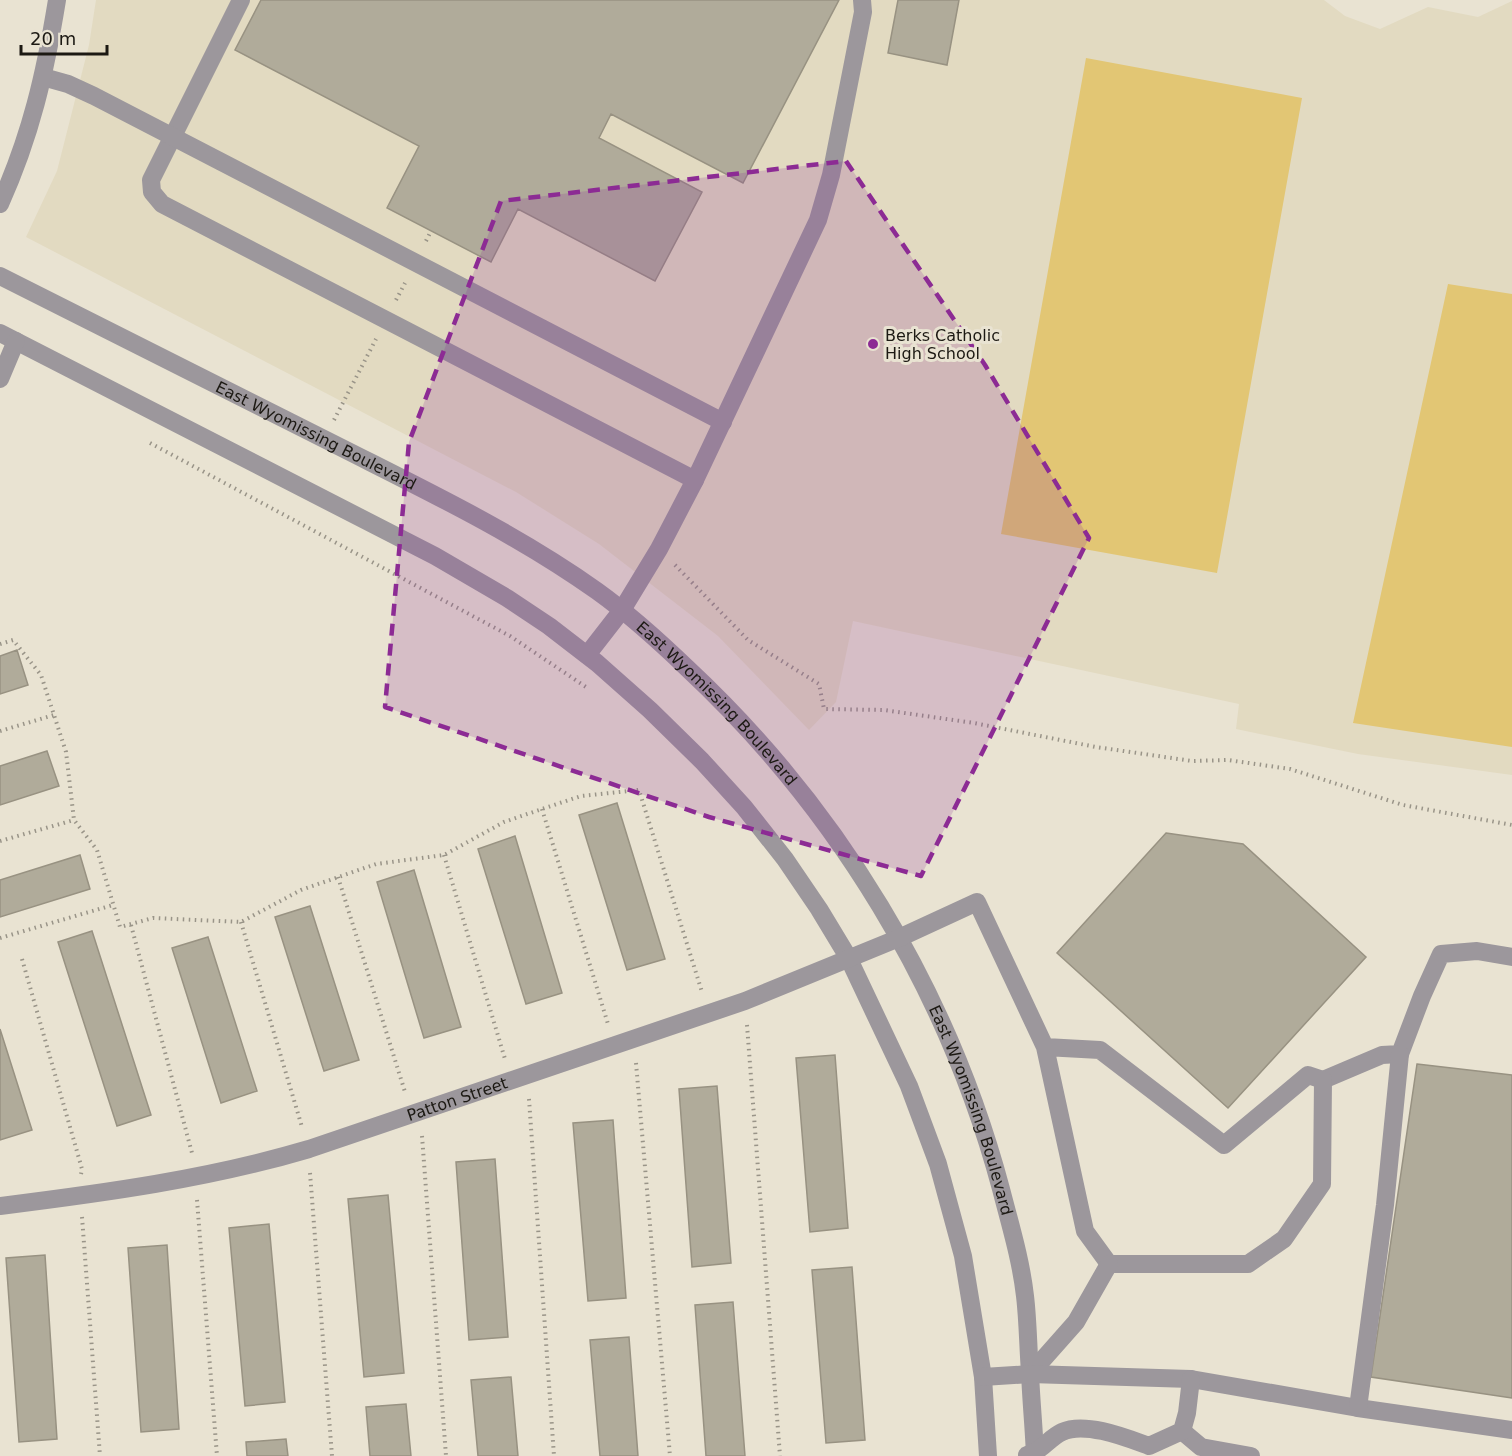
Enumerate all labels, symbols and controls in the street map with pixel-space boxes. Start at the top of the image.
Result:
scale bar [21,18,106,56]
text: 20 m [30,28,76,49]
place label: Berks Catholic High School [885,326,1000,363]
marker: Berks Catholic High School [866,337,880,351]
street label: East Wyomissing Boulevard [212,377,419,494]
street label: East Wyomissing Boulevard [632,617,801,789]
street label: East Wyomissing Boulevard [925,1002,1017,1217]
street label: Patton Street [405,1073,510,1125]

